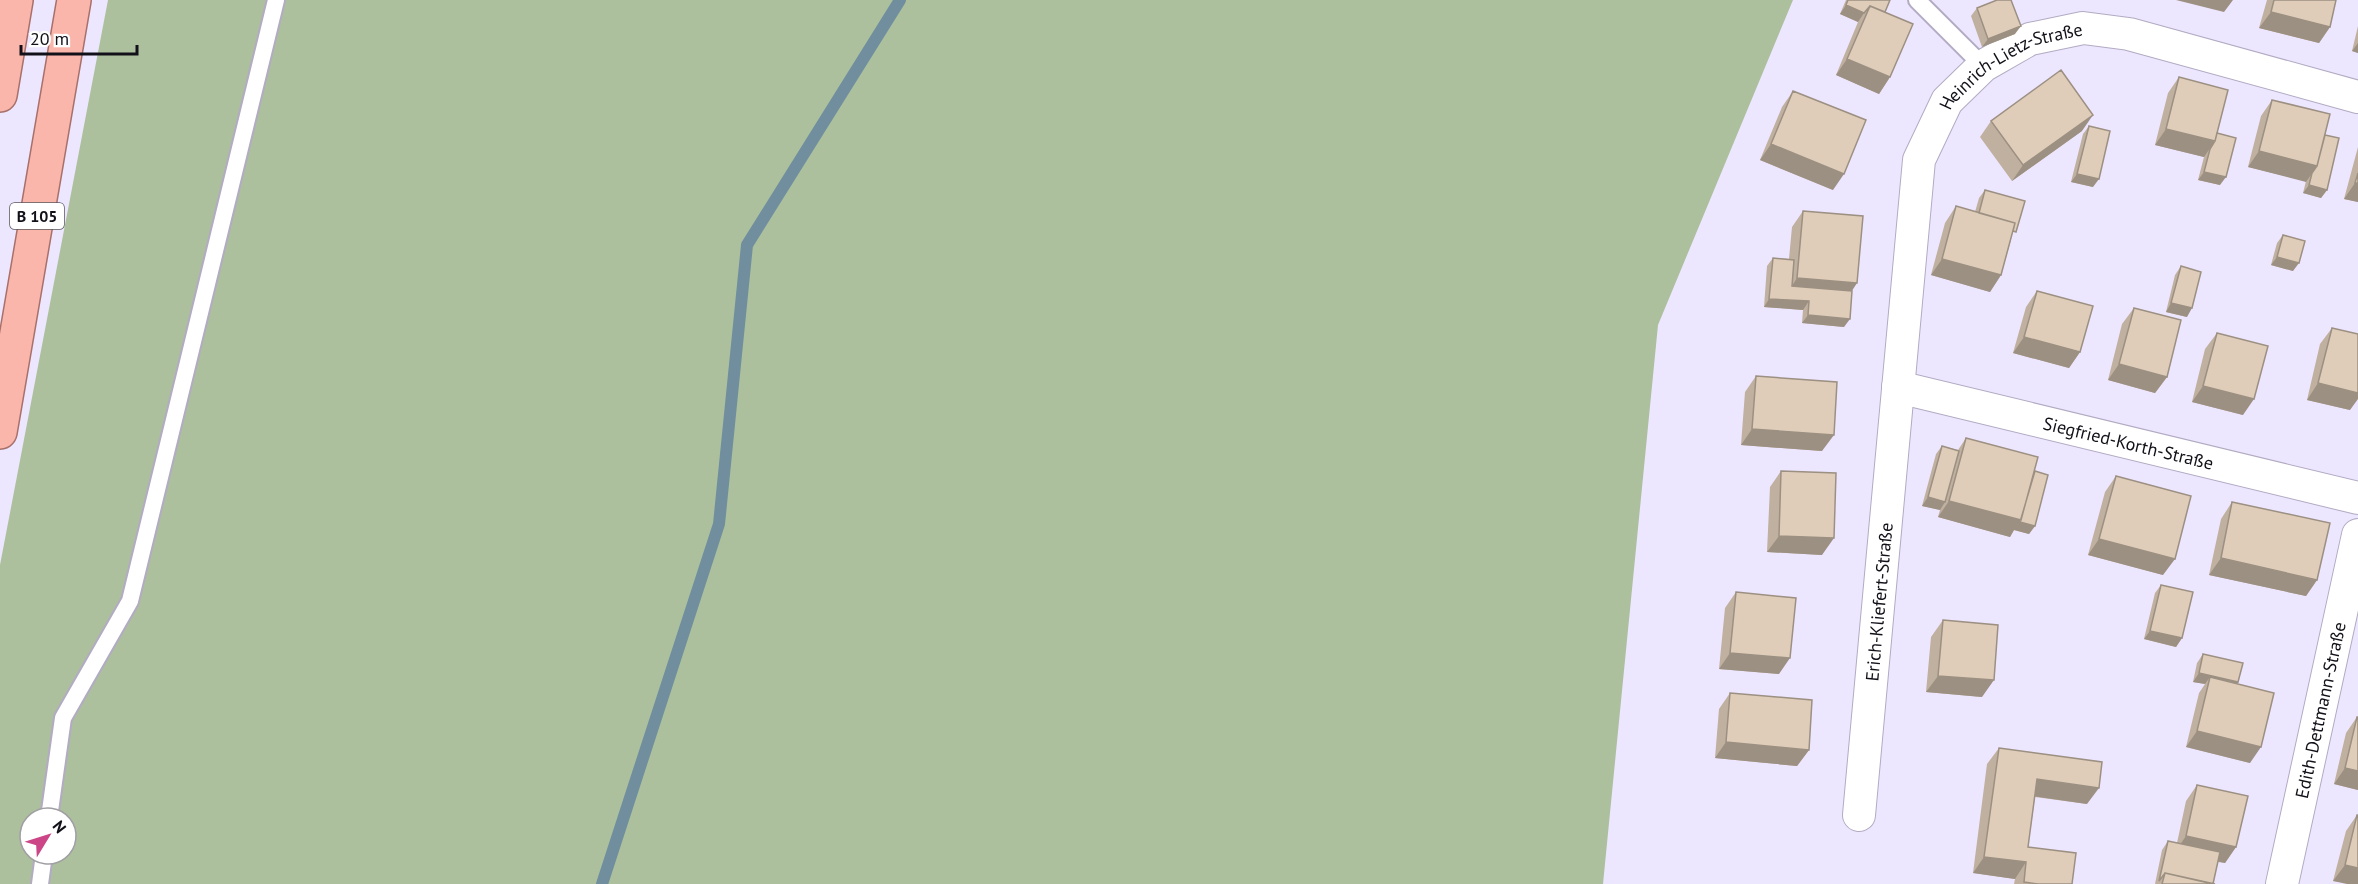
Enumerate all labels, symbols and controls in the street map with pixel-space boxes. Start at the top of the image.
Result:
street label: Heinrich-Lietz-Straße [1933,17,2084,113]
scale bar [21,18,136,56]
text: 20 m [30,27,69,50]
road number: B 105 [10,203,64,229]
street label: Siegfried-Korth-Straße [2041,411,2216,474]
street label: Erich-Kliefert-Straße [1860,522,1897,682]
street label: Edith-Dettmann-Straße [2289,620,2350,801]
north arrow [18,806,78,866]
text: N [49,816,71,837]

